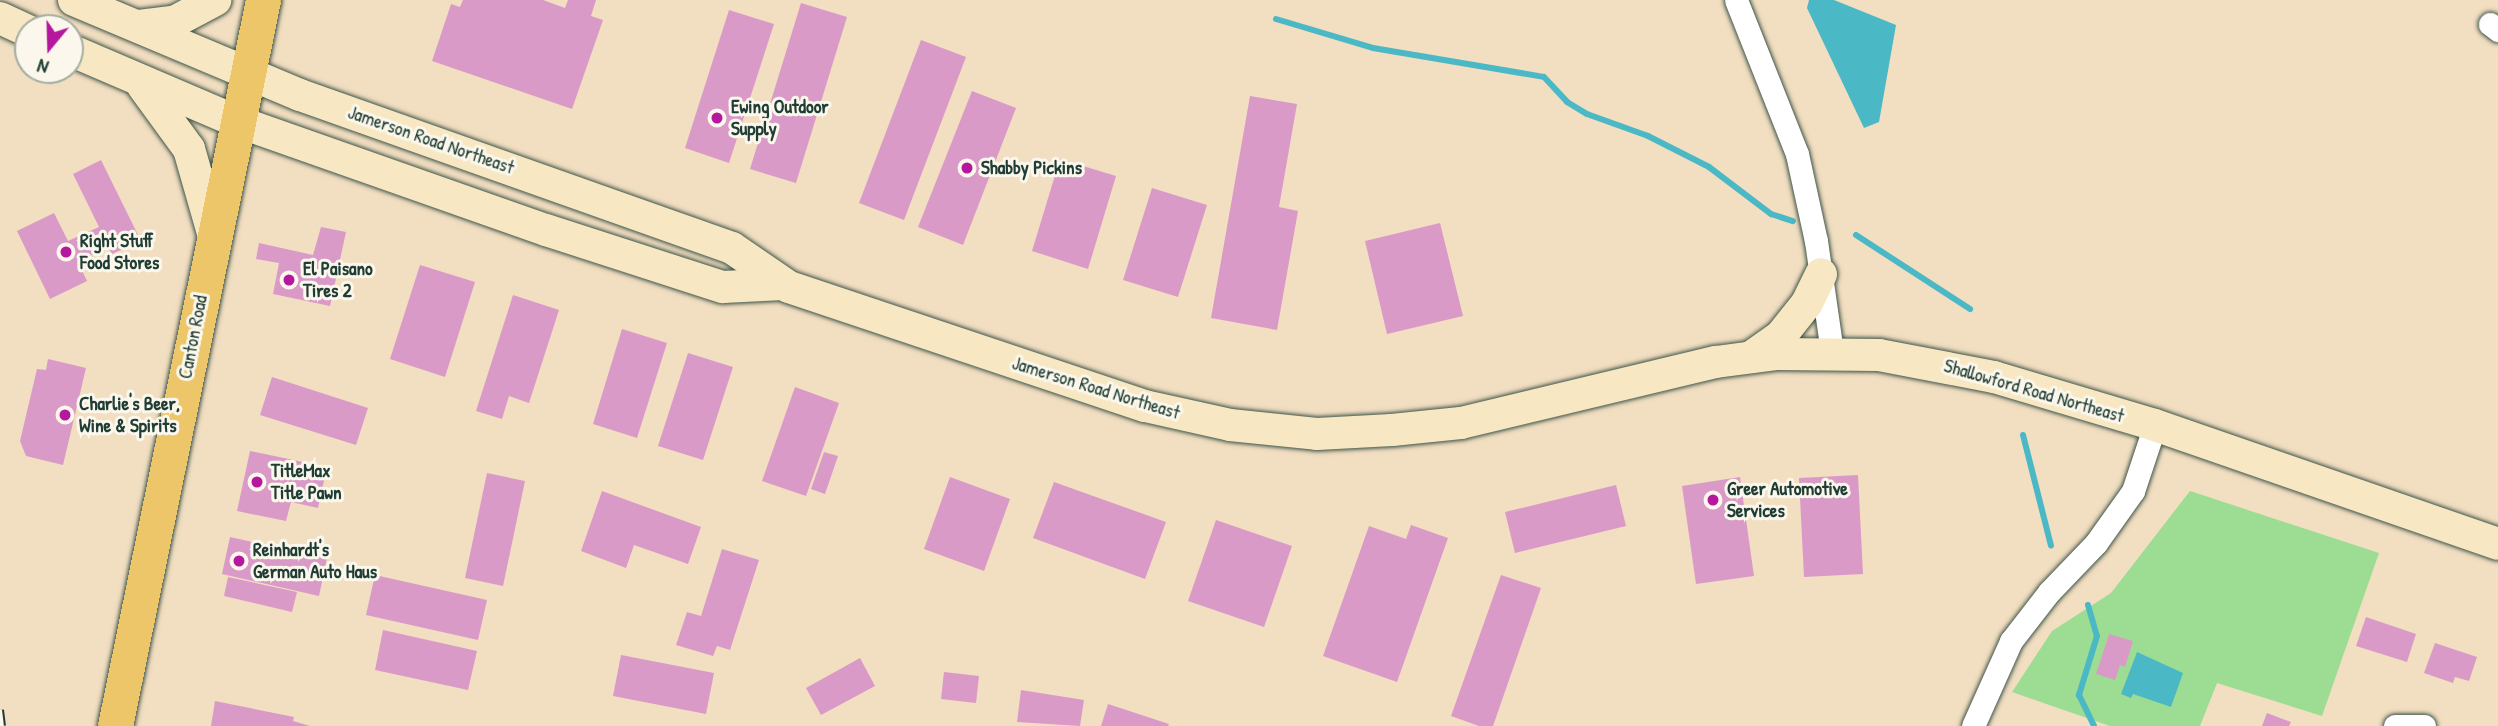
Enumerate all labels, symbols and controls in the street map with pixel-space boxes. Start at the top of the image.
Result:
north arrow [14,14,84,84]
text: N [34,53,52,81]
place label: Ewing Outdoor Supply [731,96,829,140]
street label: Jamerson Road Northeast [345,101,517,179]
marker: Ewing Outdoor Supply [709,110,725,126]
place label: Shabby Pickins [981,157,1082,179]
marker: Shabby Pickins [959,160,975,176]
place label: Right Stuff Food Stores [80,230,159,274]
marker: Right Stuff Food Stores [58,244,74,260]
place label: El Paisano Tires 2 [303,258,373,302]
marker: El Paisano Tires 2 [281,272,297,288]
street label: Canton Road [174,293,212,381]
street label: Jamerson Road Northeast [1009,352,1183,424]
street label: Shallowford Road Northeast [1941,354,2127,428]
place label: Charlie's Beer, Wine & Spirits [79,393,180,437]
marker: Charlie's Beer, Wine & Spirits [57,407,73,423]
place label: TitleMax Title Pawn [271,460,342,504]
marker: TitleMax Title Pawn [249,474,265,490]
place label: Greer Automotive Services [1727,478,1848,522]
marker: Greer Automotive Services [1705,492,1721,508]
place label: Reinhardt's German Auto Haus [253,539,377,583]
marker: Reinhardt's German Auto Haus [231,553,247,569]

